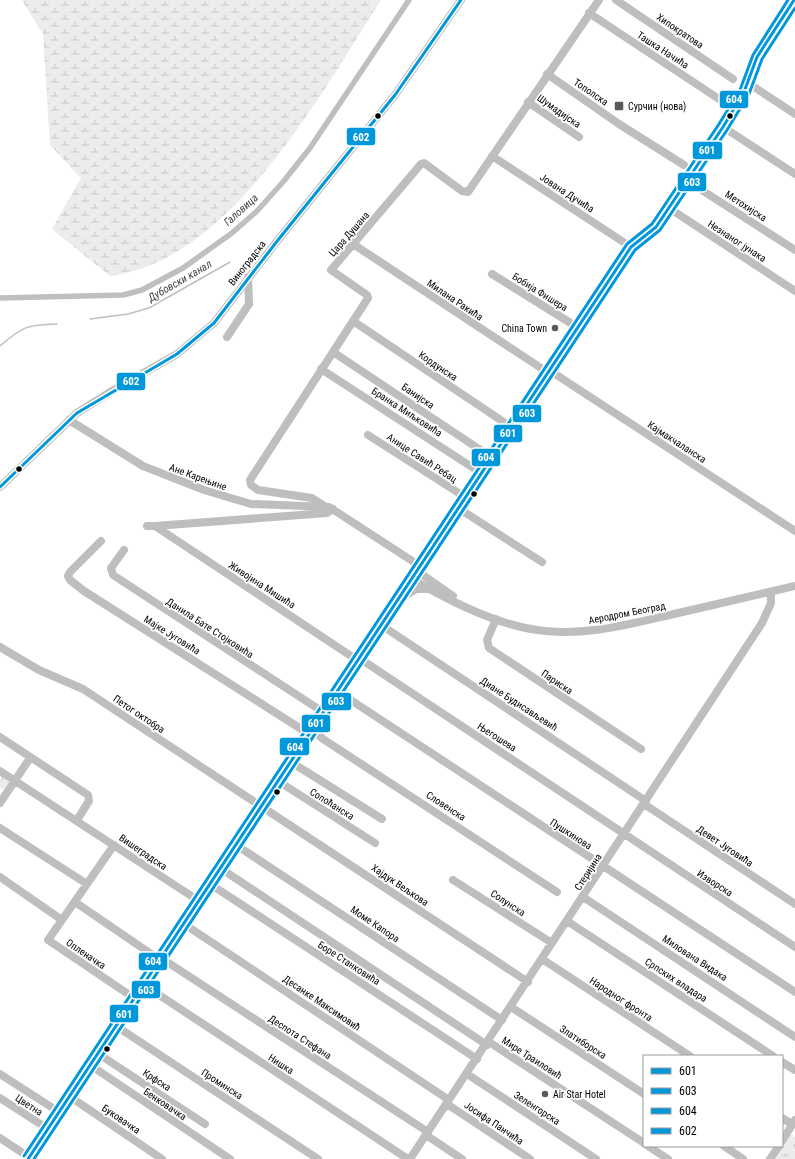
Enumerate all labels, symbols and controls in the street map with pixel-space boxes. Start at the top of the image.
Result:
street label: Хипократова [655,11,706,51]
street label: Ташка Начића [635,29,691,71]
street label: Тополска [572,77,610,108]
line badge: 604 [719,90,749,109]
street label: Шумадијска [535,92,583,130]
text: 604 [726,93,743,106]
marker: Сурчин (нова) [613,100,625,112]
place label: Сурчин (нова) [628,101,686,113]
unlabelled marker [373,111,383,121]
unlabelled marker [725,111,735,121]
line badge: 602 [346,127,376,146]
text: 602 [353,131,370,144]
line badge: 601 [692,141,723,160]
text: 601 [699,144,715,157]
street label: Јована Дучића [538,171,596,215]
line badge: 603 [677,172,707,192]
text: 603 [684,176,701,189]
street label: Метохијска [723,189,769,224]
water label: Галовица [221,191,261,229]
street label: Цара Душана [327,209,372,259]
street label: Незнаног јунака [706,218,768,264]
street label: Виноградска [226,238,268,288]
water label: Дубовски канал [145,257,215,305]
street label: Бобија Фишера [510,270,570,313]
street label: Милана Ракића [425,277,485,323]
place label: China Town [501,323,547,334]
marker: China Town [550,323,560,333]
street label: Кордунска [417,349,460,383]
line badge: 602 [116,372,146,391]
text: 602 [123,375,140,388]
street label: Банијска [400,381,437,411]
street label: Бранка Миљковића [370,385,444,439]
line badge: 603 [512,404,542,423]
text: 603 [519,407,536,420]
street label: Кајмакчаланска [646,419,708,465]
line badge: 601 [493,424,523,443]
text: 601 [500,427,516,440]
street label: Анице Савић Ребац [385,431,459,485]
line badge: 604 [471,448,501,467]
text: 604 [478,451,495,464]
street label: Ане Карењине [168,462,228,493]
unlabelled marker [14,464,24,474]
unlabelled marker [469,489,479,499]
street label: Живојина Мишића [227,559,298,611]
street label: Данила Бате Стојковића [164,596,256,660]
street label: Аеродром Београд [588,600,667,626]
street label: Мајке Југовића [142,613,202,657]
street label: Париска [539,668,575,697]
street label: Диане Будисављевић [478,675,560,733]
line badge: 603 [321,692,352,711]
street label: Петог октобра [111,693,167,735]
text: 603 [328,695,345,708]
line badge: 601 [301,714,331,733]
text: 601 [308,717,324,730]
street label: Његошева [475,720,519,754]
line badge: 604 [279,737,310,756]
text: 604 [287,741,304,754]
street label: Сопоћанска [308,786,356,822]
unlabelled marker [272,787,282,797]
street label: Словенска [424,789,468,823]
street label: Пушкинова [548,817,594,852]
street label: Девет Југовића [695,823,755,869]
street label: Вишеградска [117,832,169,872]
street label: Стеријина [572,851,604,892]
street label: Хајдук Вељкова [369,862,431,908]
street label: Изворска [695,868,735,899]
street label: Солунска [489,888,528,918]
street label: Моме Капора [349,904,402,944]
street label: Милована Видака [661,933,730,983]
street label: Опленачка [64,937,108,971]
street label: Боре Станковића [316,939,382,987]
line badge: 604 [138,952,168,971]
text: 604 [145,955,162,968]
street label: Српских владара [643,956,709,1004]
street label: Десанке Максимовић [281,973,363,1033]
street label: Народног фронта [588,975,655,1023]
line badge: 603 [131,980,161,999]
text: 603 [138,984,155,997]
line badge: 601 [109,1004,139,1023]
text: 601 [116,1008,132,1021]
street label: Деспота Стефана [267,1013,334,1061]
street label: Златиборска [558,1023,609,1061]
street label: Мире Траиловић [500,1035,564,1081]
unlabelled marker [102,1044,112,1054]
street label: Нишка [266,1052,296,1076]
legend [643,1055,783,1147]
text: 601 [679,1064,697,1078]
street label: Крфска [141,1067,173,1093]
street label: Проминска [199,1067,245,1102]
text: 603 [679,1084,697,1098]
street label: Бенковачка [142,1086,189,1122]
street label: Зеленгорска [512,1089,562,1127]
marker: Air Star Hotel [540,1089,550,1099]
place label: Air Star Hotel [553,1089,606,1100]
street label: Цветна [13,1092,45,1118]
street label: Јосифа Панчића [462,1099,526,1147]
street label: Буковачка [100,1102,142,1136]
text: 604 [679,1104,697,1118]
text: 602 [679,1124,697,1138]

